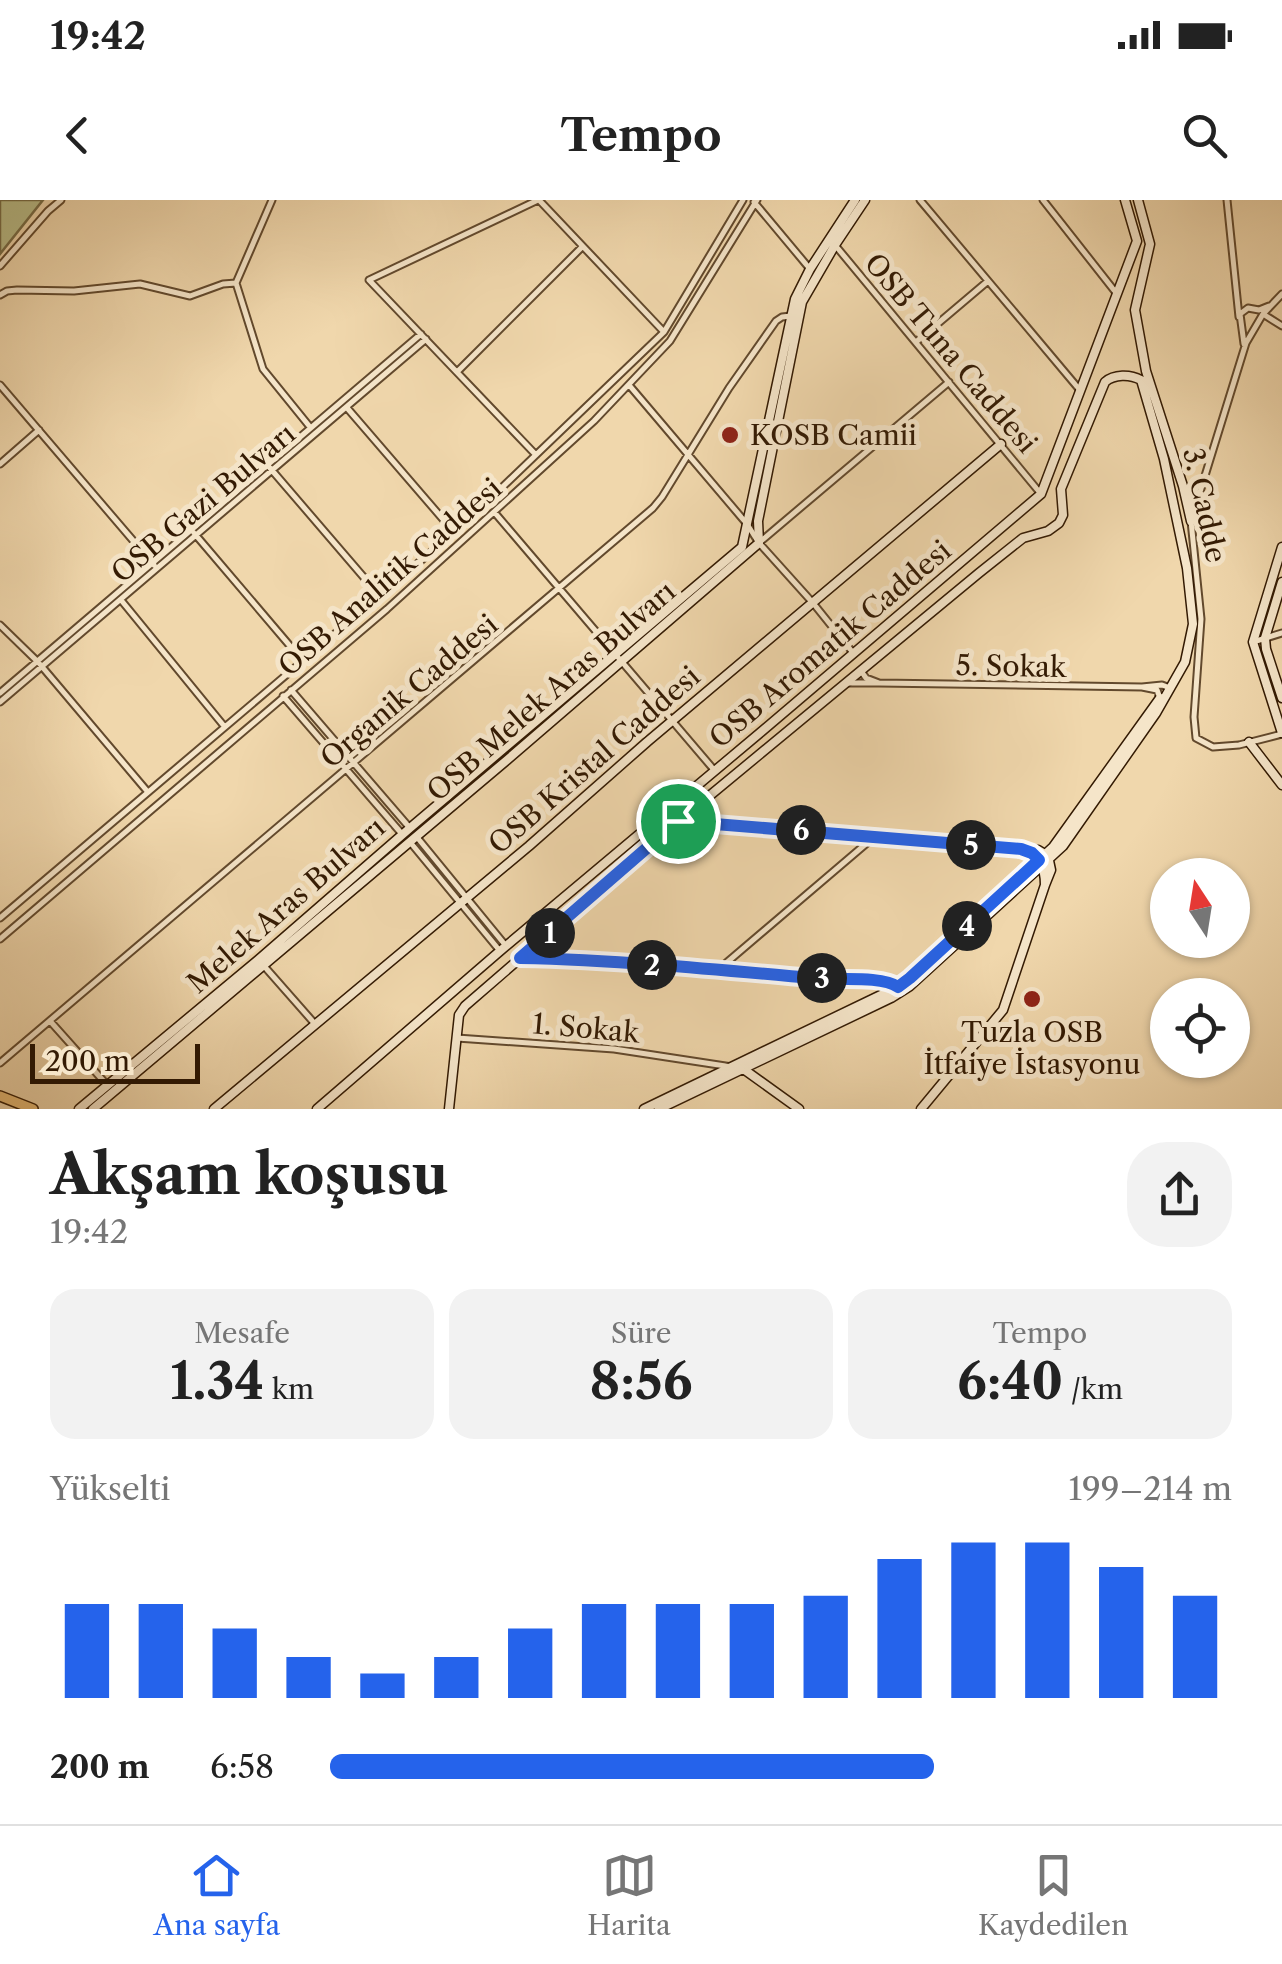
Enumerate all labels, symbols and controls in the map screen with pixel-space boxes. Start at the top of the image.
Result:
text: 19:42 [50,12,146,59]
text: Tempo [560,107,722,163]
icon: back [50,108,105,163]
icon: search [1177,108,1232,163]
street label: OSB Tuna Caddesi [858,246,1044,460]
street label: OSB Gazi Bulvarı [104,416,302,590]
place label: KOSB Camii [750,418,917,452]
marker: KOSB Camii [719,424,741,446]
street label: 3. Cadde [1176,445,1234,565]
street label: OSB Analitik Caddesi [272,471,508,683]
street label: OSB Aromatik Caddesi [702,533,958,755]
street label: OSB Melek Aras Bulvarı [420,574,682,808]
street label: Organik Caddesi [314,607,504,775]
street label: 5. Sokak [955,648,1068,684]
street label: OSB Kristal Caddesi [482,659,706,861]
pin [636,779,721,864]
icon: arrive [651,794,706,849]
pin: 6 [776,805,826,855]
street label: Melek Aras Bulvarı [180,810,392,1000]
text: 6 [793,813,809,847]
pin: 5 [946,820,996,870]
text: 5 [963,828,979,862]
north arrow [1150,858,1250,958]
map controls [1150,858,1250,1078]
pin: 4 [942,901,992,951]
pin: 1 [525,908,575,958]
text: 4 [959,909,975,943]
text: 1 [544,916,556,950]
pin: 2 [627,940,677,990]
text: 2 [644,948,660,982]
pin: 3 [797,953,847,1003]
text: 3 [814,961,830,995]
button: locate [1150,978,1250,1078]
marker: Tuzla OSB İtfaiye İstasyonu [1021,988,1043,1010]
street label: 1. Sokak [531,1006,643,1050]
place label: Tuzla OSB İtfaiye İstasyonu [924,1015,1140,1081]
scale bar [30,1039,200,1084]
text: 200 m [45,1044,130,1078]
text: Akşam koşusu [50,1141,448,1208]
button: share [1127,1142,1232,1247]
text: 19:42 [50,1212,128,1251]
text: Mesafe [194,1316,290,1350]
text: Süre [611,1316,671,1350]
text: Tempo [993,1316,1087,1350]
text: 1.34 [170,1350,264,1412]
text: 8:56 [589,1350,693,1412]
text: 6:40 [957,1350,1063,1412]
text: km [264,1372,314,1406]
text: /km [1063,1372,1123,1406]
text: Yükselti [50,1469,170,1508]
text: 199–214 m [1069,1469,1232,1508]
text: 200 m [50,1747,150,1786]
text: 6:58 [210,1747,274,1786]
tab: Ana sayfa [154,1848,280,1942]
tab: Harita [587,1848,671,1942]
tab: Kaydedilen [978,1848,1128,1942]

